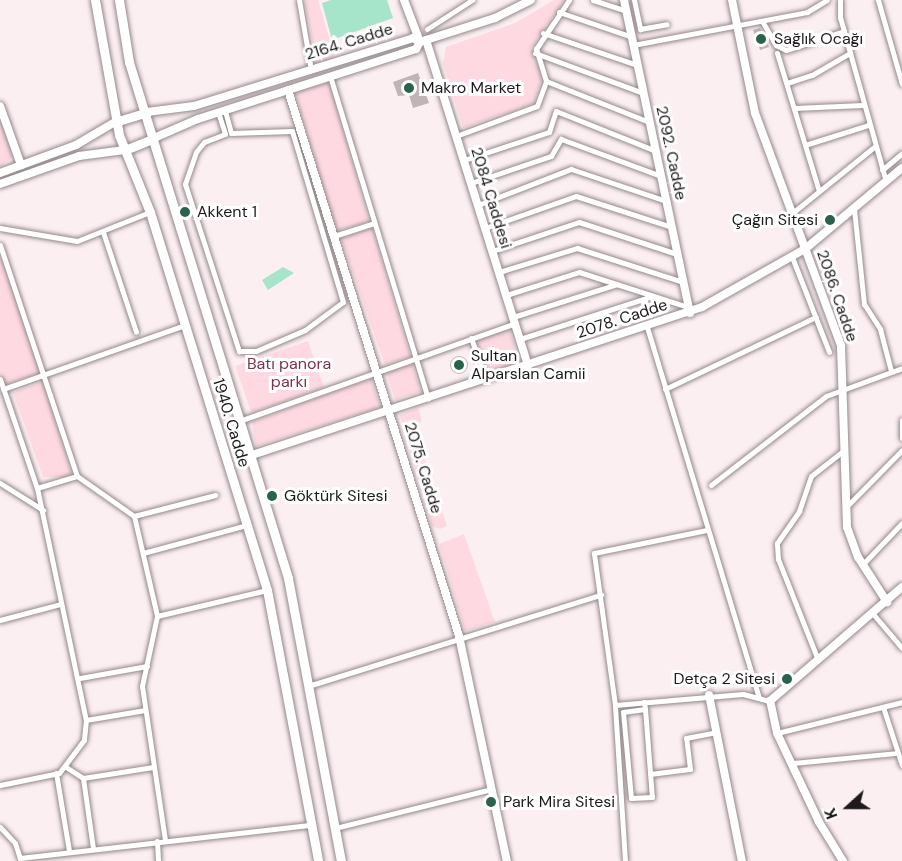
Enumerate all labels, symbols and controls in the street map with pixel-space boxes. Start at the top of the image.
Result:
street label: 2164. Cadde [303,20,395,64]
place label: Sağlık Ocağı [774,29,863,49]
marker: Sağlık Ocağı [752,30,770,48]
place label: Makro Market [421,78,521,98]
marker: Makro Market [402,81,416,95]
street label: 2092. Cadde [652,104,690,202]
street label: 2084 Caddesi [466,145,516,251]
place label: Akkent 1 [197,202,257,222]
marker: Akkent 1 [178,205,192,219]
place label: Çağın Sitesi [732,210,818,230]
marker: Çağın Sitesi [823,213,837,227]
street label: 2086. Cadde [812,248,862,344]
street label: 2078. Cadde [574,295,670,343]
place label: Sultan Alparslan Camii [471,346,586,384]
park label: Batı panora parkı [247,354,331,392]
marker: Sultan Alparslan Camii [452,358,466,372]
street label: 1940. Cadde [208,376,254,470]
street label: 2075. Cadde [400,420,446,516]
place label: Göktürk Sitesi [284,486,387,506]
marker: Göktürk Sitesi [265,489,279,503]
place label: Detça 2 Sitesi [673,669,775,689]
marker: Detça 2 Sitesi [780,672,794,686]
north arrow [818,777,878,837]
place label: Park Mira Sitesi [503,792,615,812]
marker: Park Mira Sitesi [484,795,498,809]
text: K [819,805,842,822]

